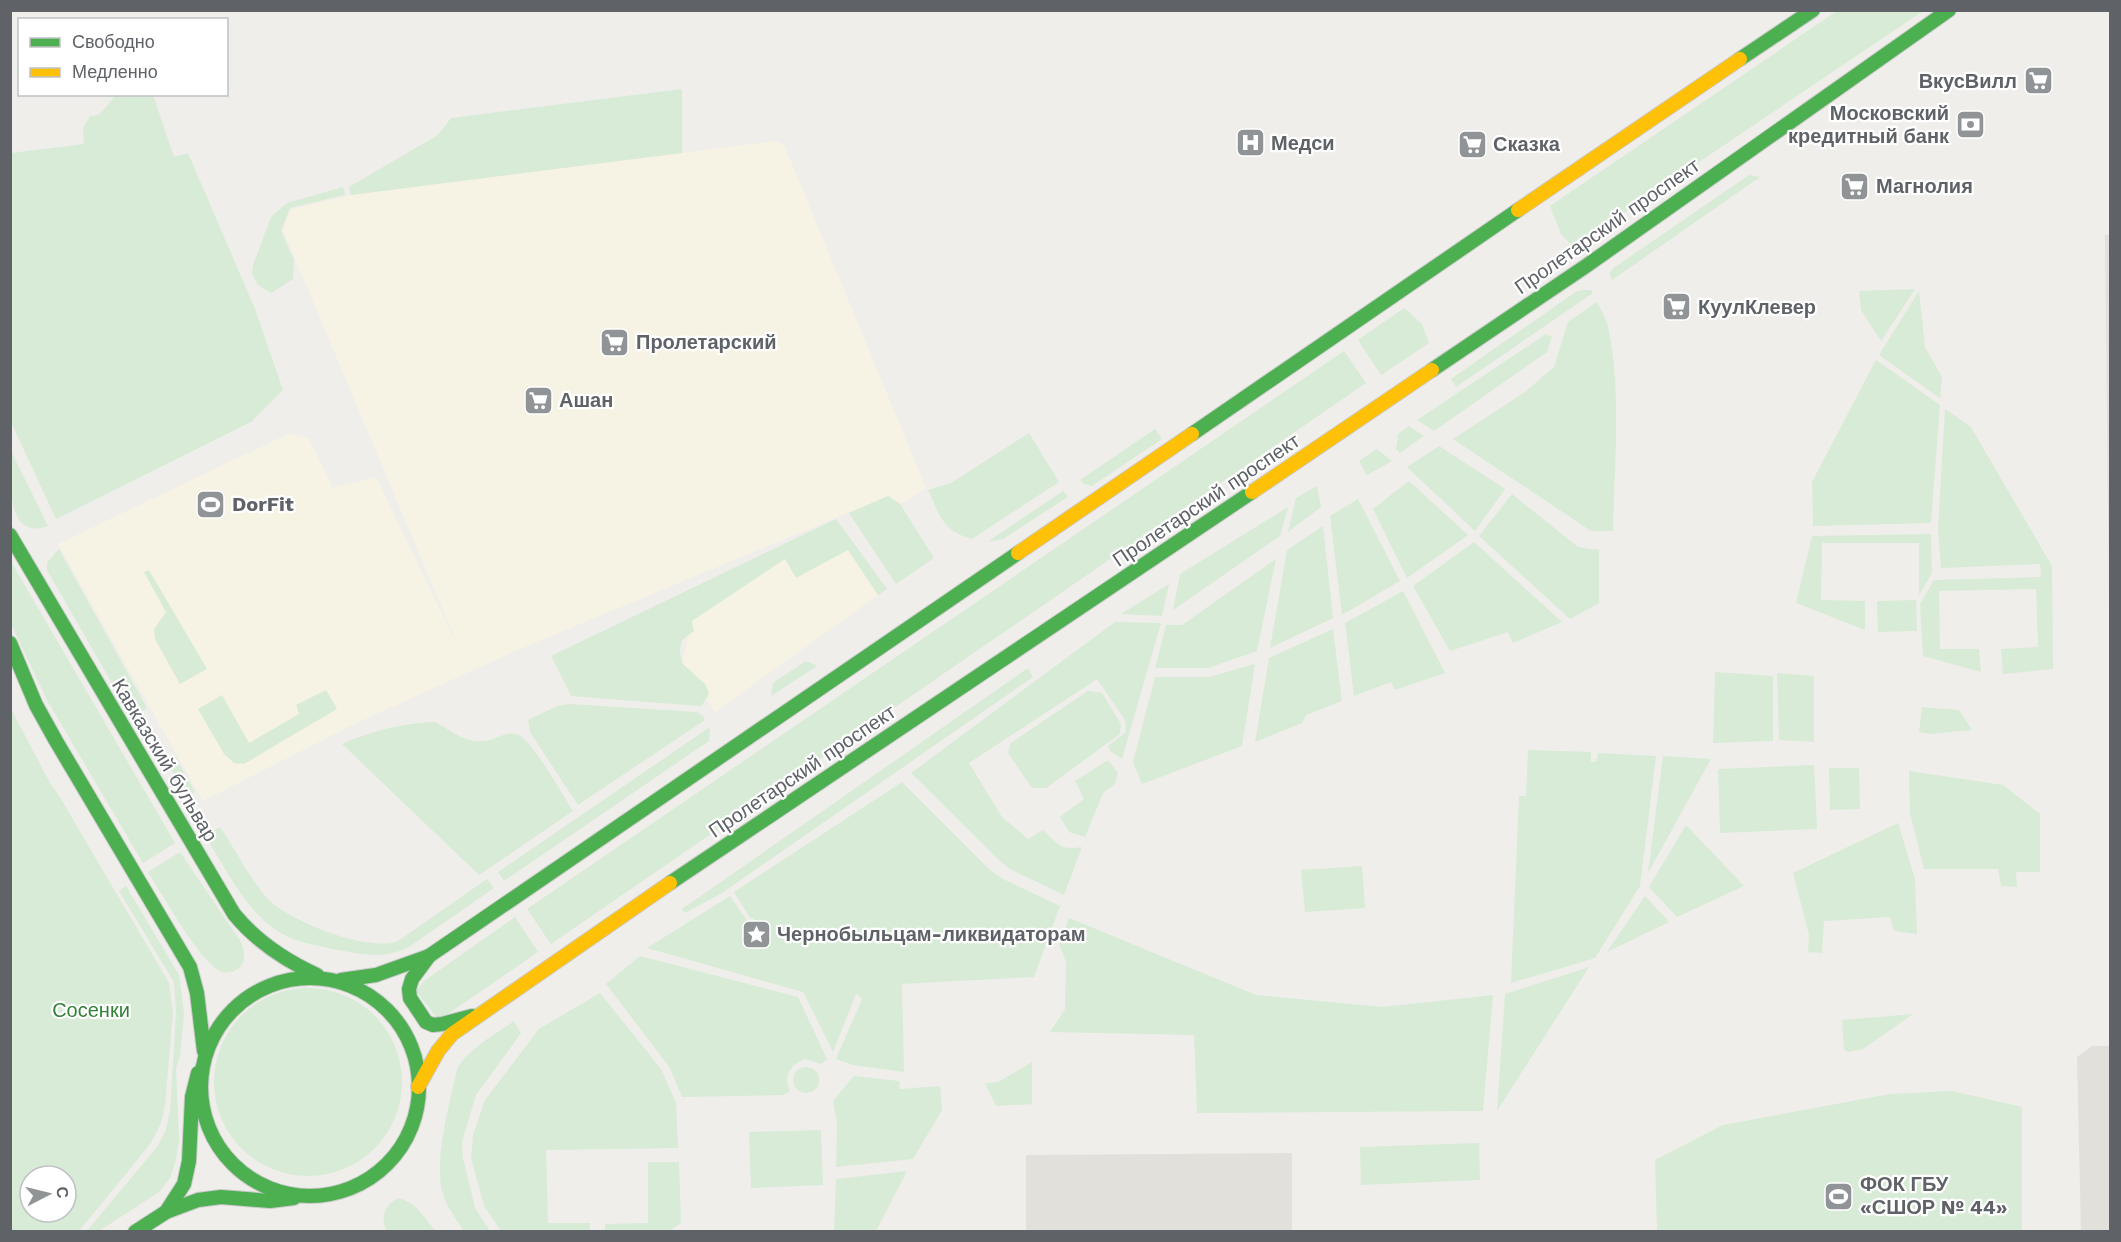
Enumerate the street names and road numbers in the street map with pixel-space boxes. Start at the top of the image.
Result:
street label: Пролетарский проспект [1510,153,1704,299]
street label: Пролетарский проспект [1108,428,1304,572]
street label: Кавказский бульвар [107,674,223,846]
street label: Пролетарский проспект [704,699,900,843]

